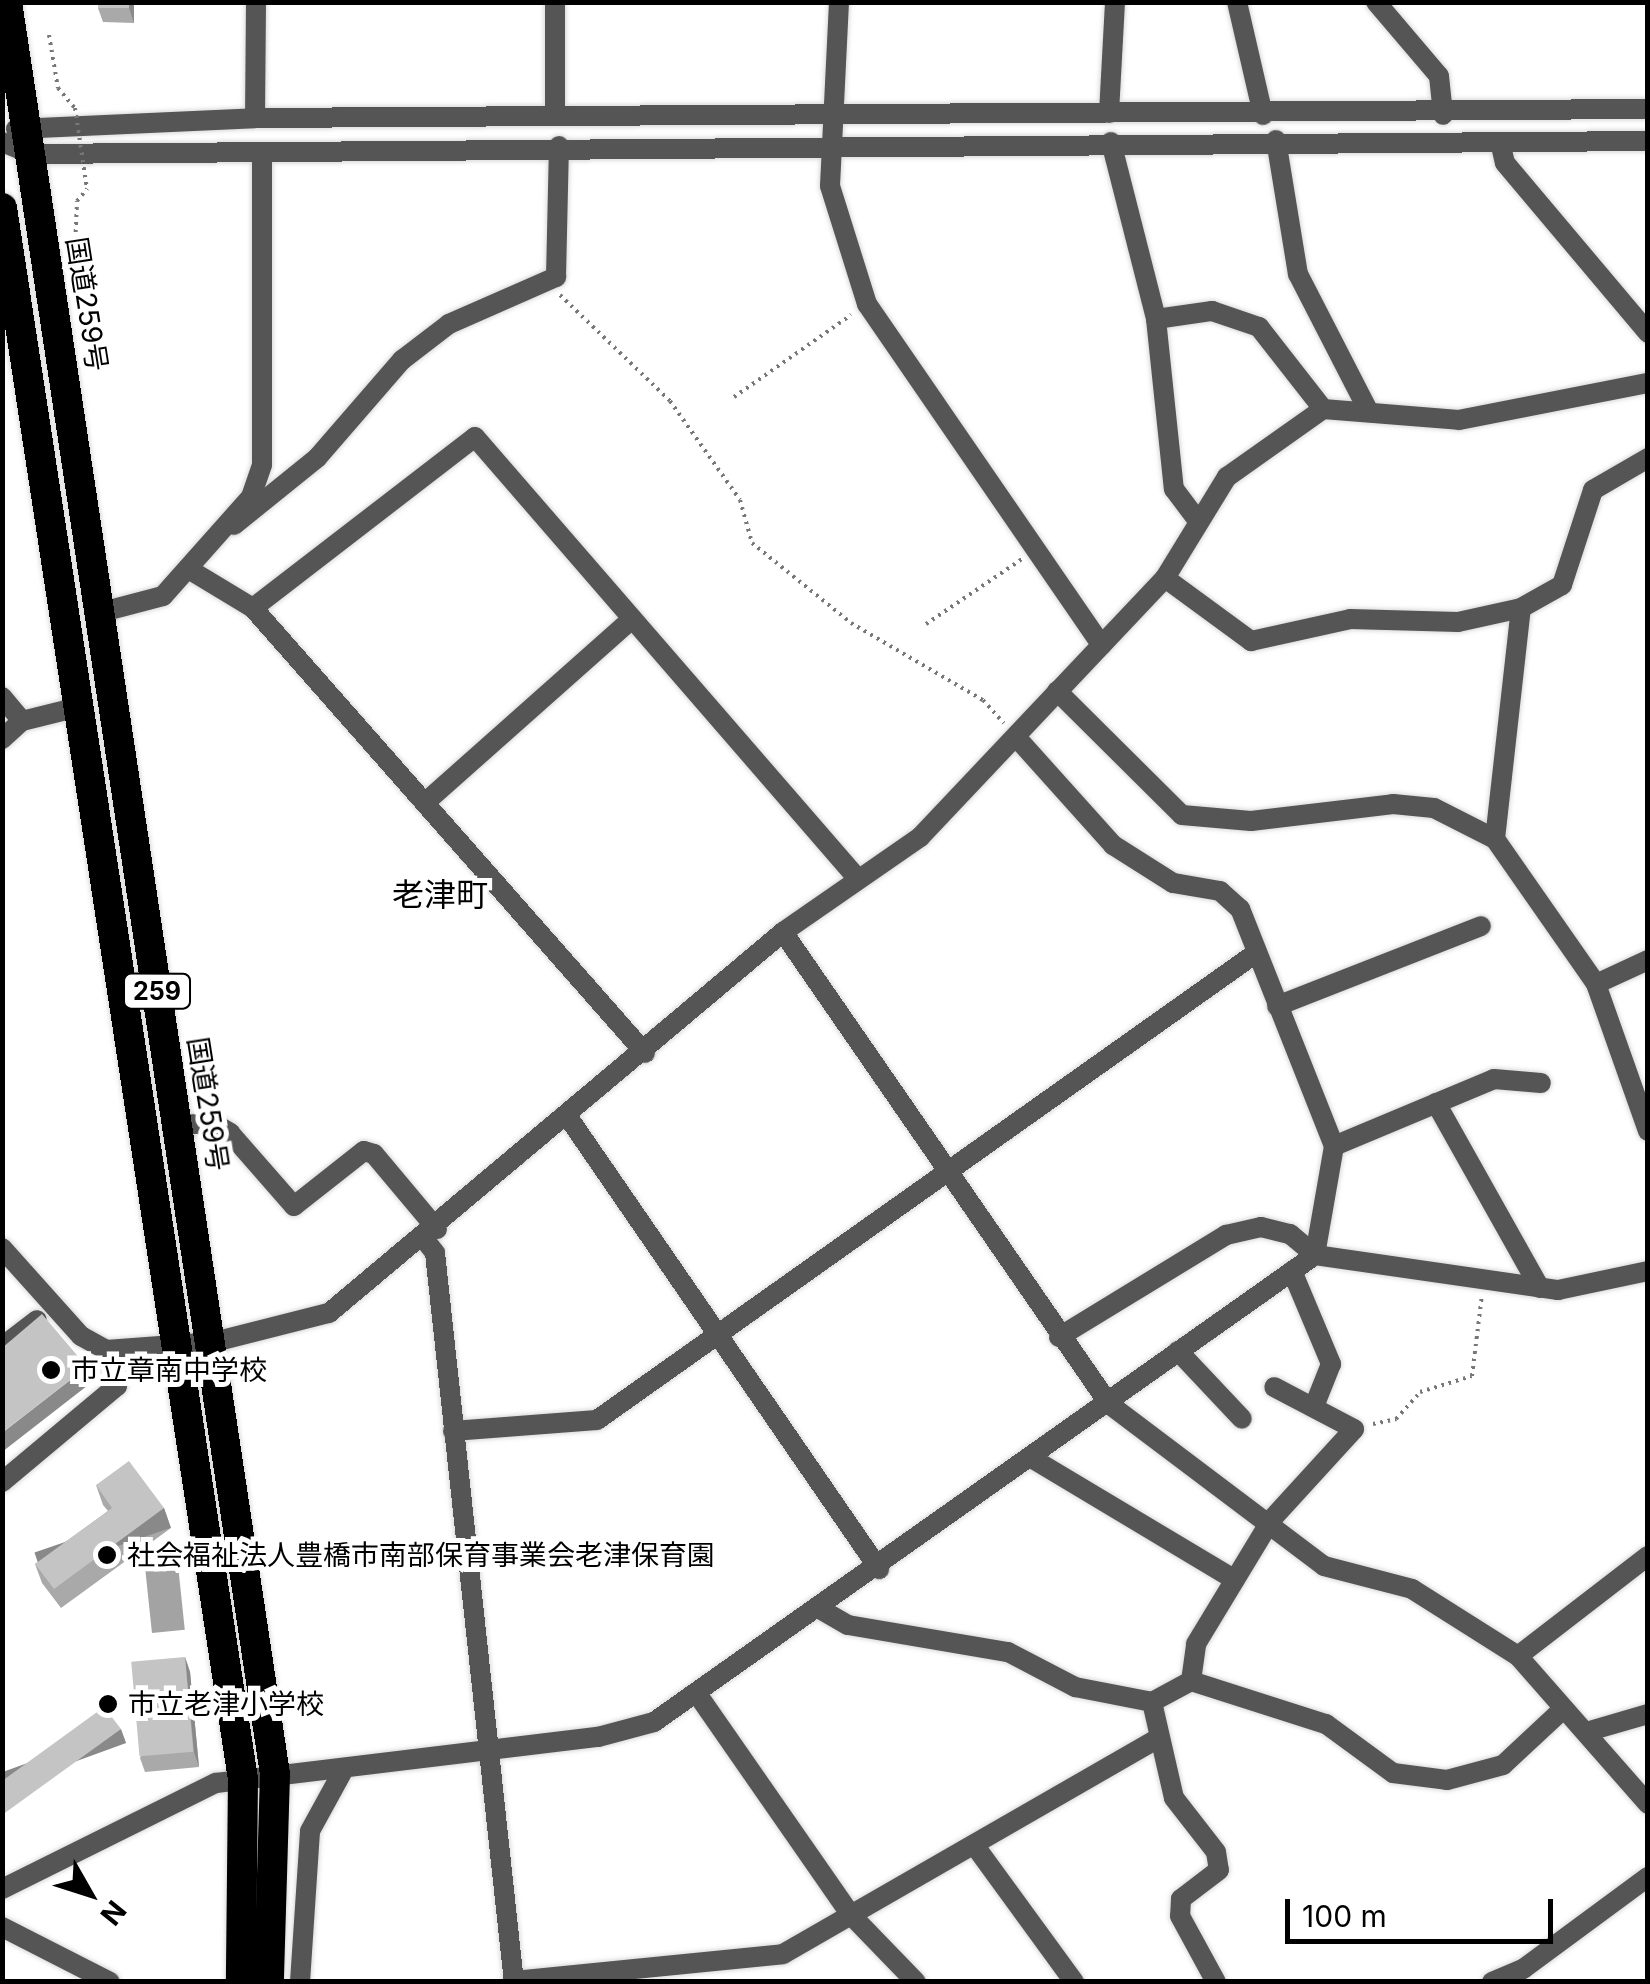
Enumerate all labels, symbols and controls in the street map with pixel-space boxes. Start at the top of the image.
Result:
street label: 国道259号 [60,234,114,374]
district label: 老津町 [392,876,488,914]
road number: 259 [122,971,192,1011]
street label: 国道259号 [181,1034,235,1174]
place label: 市立章南中学校 [71,1353,267,1387]
marker: 市立章南中学校 [40,1359,62,1381]
place label: 社会福祉法人豊橋市南部保育事業会老津保育園 [127,1538,715,1572]
marker: 社会福祉法人豊橋市南部保育事業会老津保育園 [96,1544,118,1566]
place label: 市立老津小学校 [128,1687,324,1721]
marker: 市立老津小学校 [97,1693,119,1715]
north arrow [40,1844,140,1944]
scale bar [1290,1879,1558,1941]
text: N [93,1894,133,1932]
text: 100 m [1302,1898,1387,1934]

